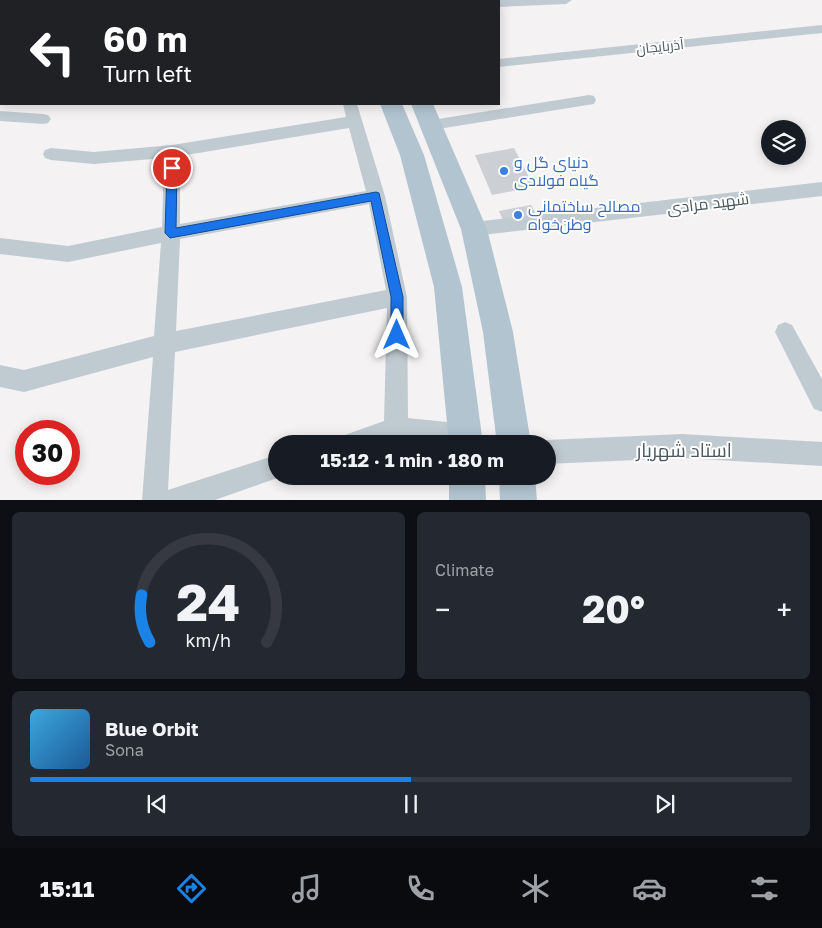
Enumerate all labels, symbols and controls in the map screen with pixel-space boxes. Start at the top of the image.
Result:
text: 60 m [103,18,187,60]
icon: left [20,20,85,85]
street label: آذربایجان [635,35,685,57]
text: Turn left [103,60,192,87]
map controls [761,120,806,165]
button: layers [761,120,806,165]
pin [151,147,193,189]
place label: دنیای گل و گیاه فولادی [514,152,599,191]
icon: arrive [158,154,186,182]
marker: دنیای گل و گیاه فولادی [498,165,510,177]
street label: شهید مرادی [666,188,750,219]
place label: مصالح ساختمانی وطن‌خواه [528,196,641,235]
marker: مصالح ساختمانی وطن‌خواه [512,209,524,221]
position arrow [370,308,422,360]
speed limit sign: 30 [15,420,80,485]
street label: استاد شهریار [635,438,732,462]
text: 15:12 · 1 min · 180 m [320,448,504,471]
text: Climate [435,560,494,580]
text: 24 [176,570,241,632]
text: 20° [582,586,645,631]
text: − [435,593,450,626]
text: + [777,593,792,626]
text: km/h [186,629,231,651]
text: Blue Orbit [105,717,199,740]
text: Sona [105,740,144,760]
icon: previous [143,790,171,818]
icon: pause [397,790,425,818]
icon: next [651,790,679,818]
icon: directions [174,871,209,906]
icon: music [289,871,324,906]
icon: phone [403,871,438,906]
icon: climate [518,871,553,906]
icon: car [632,871,667,906]
icon: filters [747,871,782,906]
text: 15:11 [40,875,94,902]

